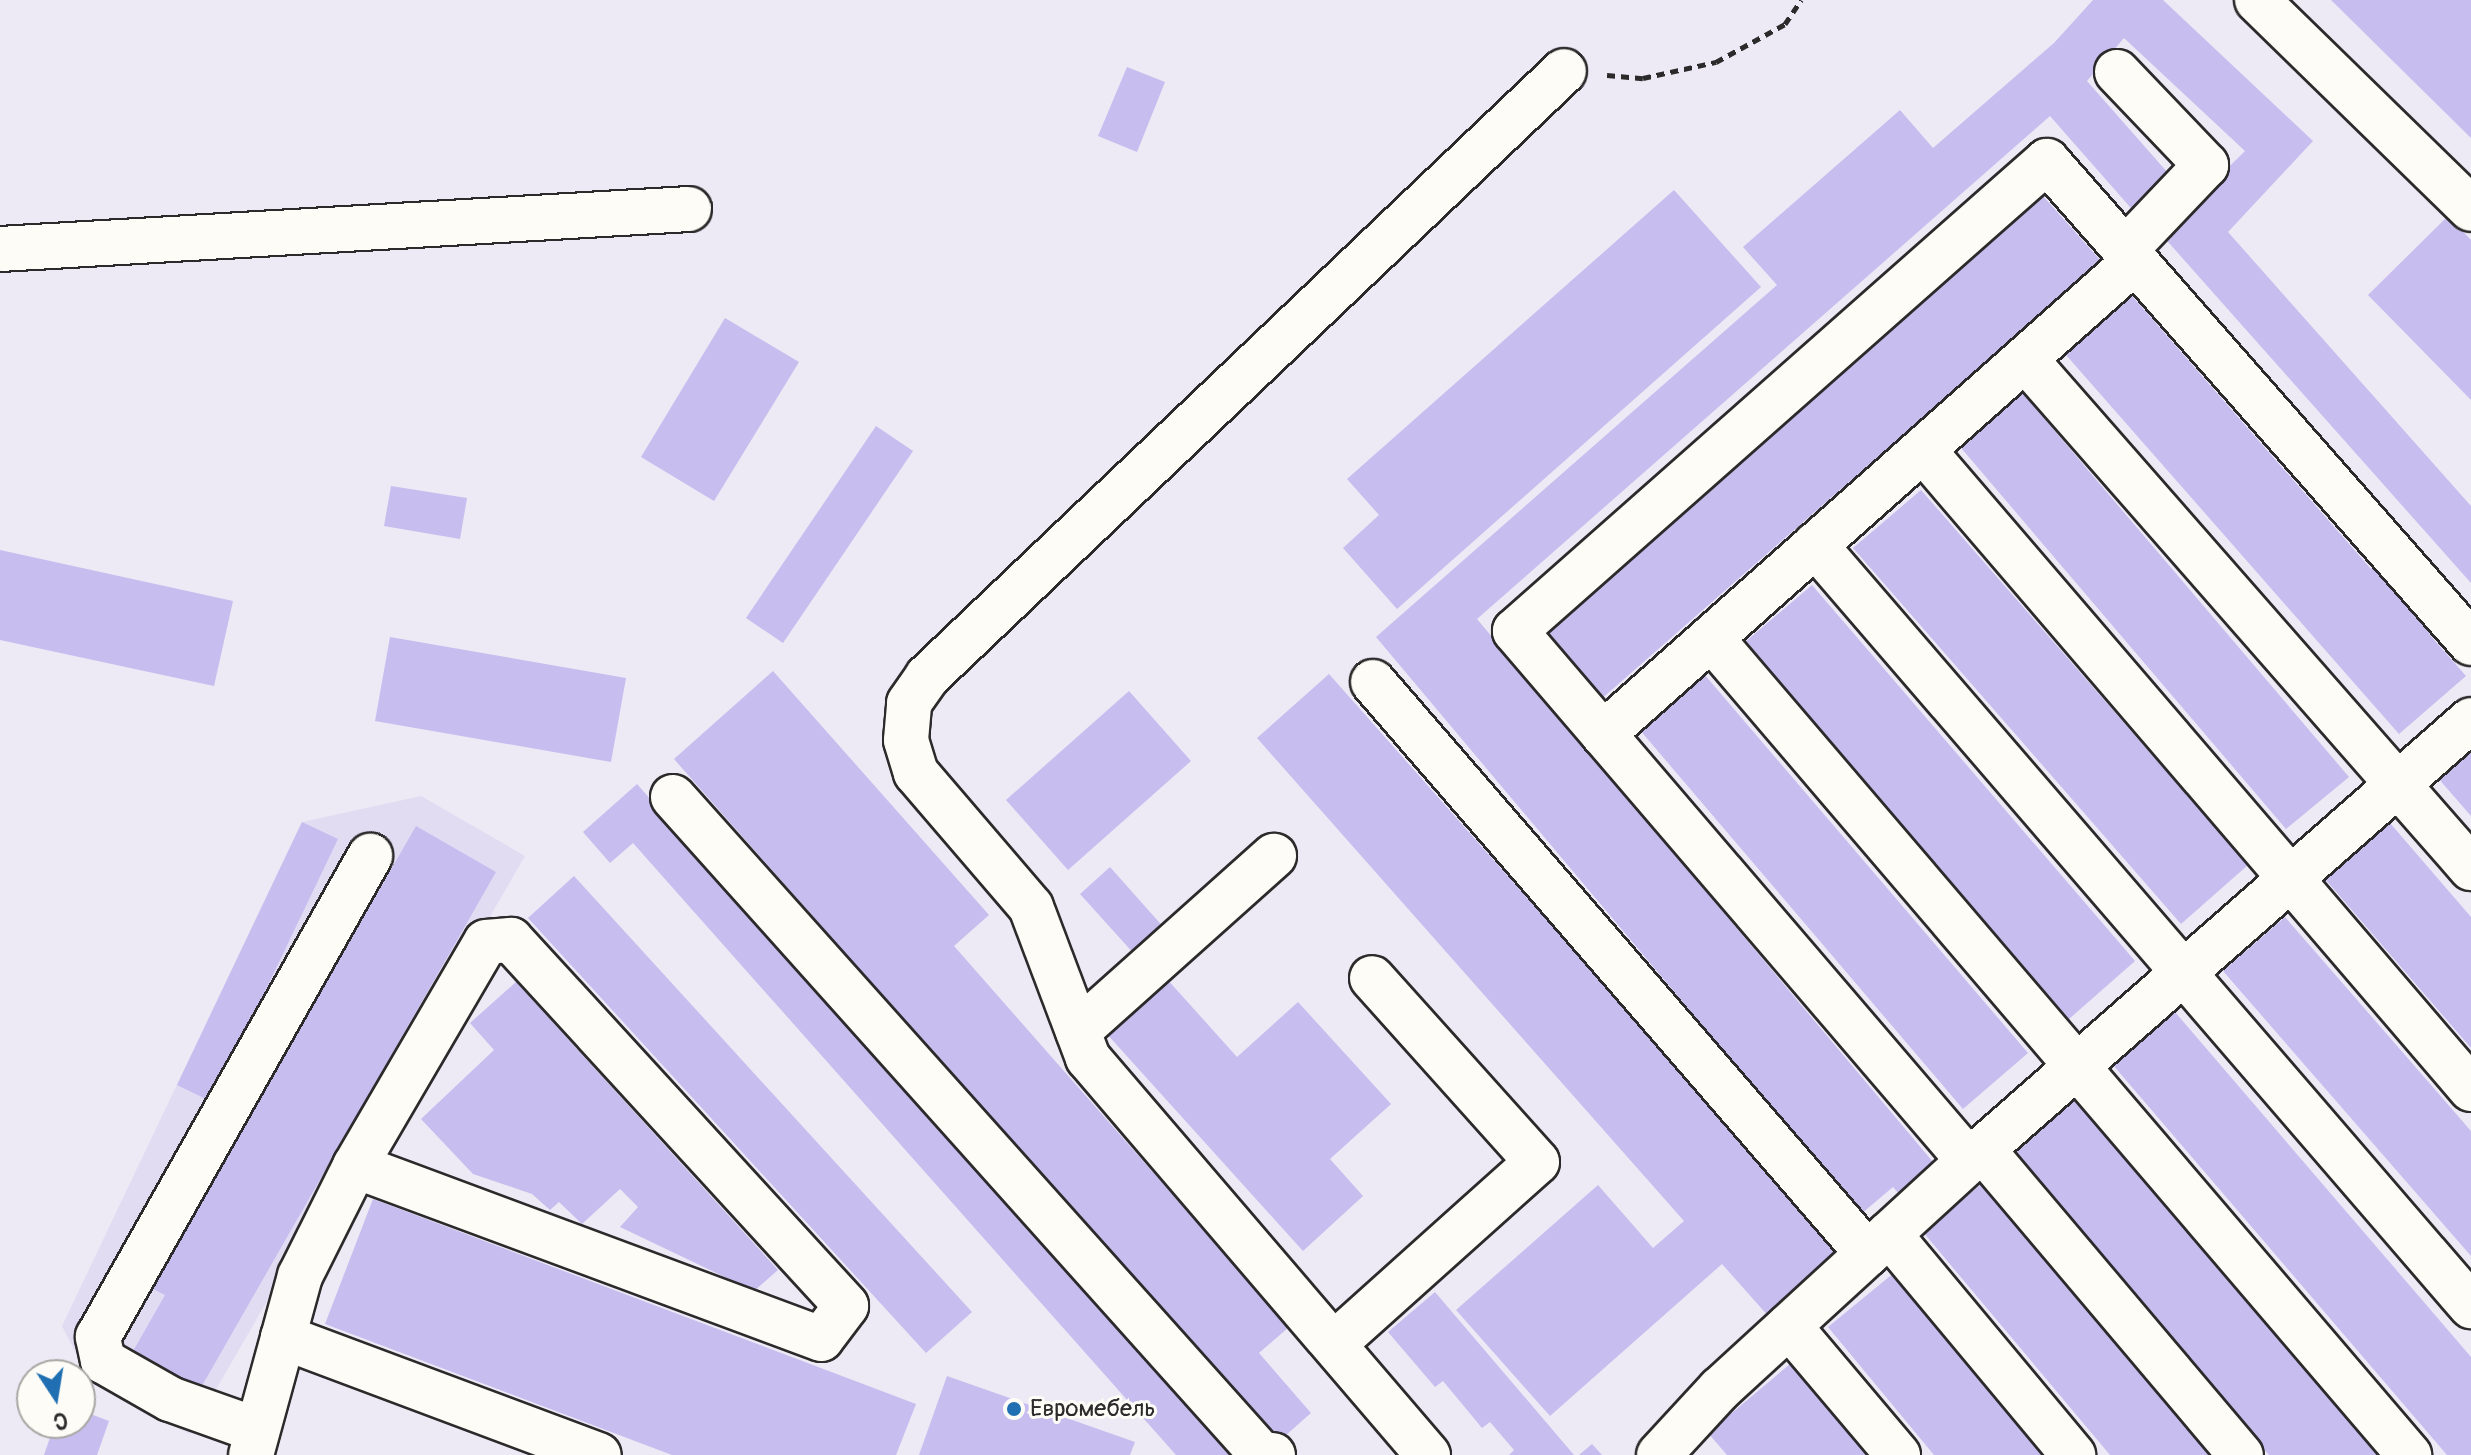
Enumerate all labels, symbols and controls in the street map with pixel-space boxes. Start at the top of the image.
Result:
north arrow [16,1359,96,1439]
place label: Евромебель [1030,1395,1155,1423]
marker: Евромебель [1005,1400,1023,1418]
text: С [51,1405,70,1436]

